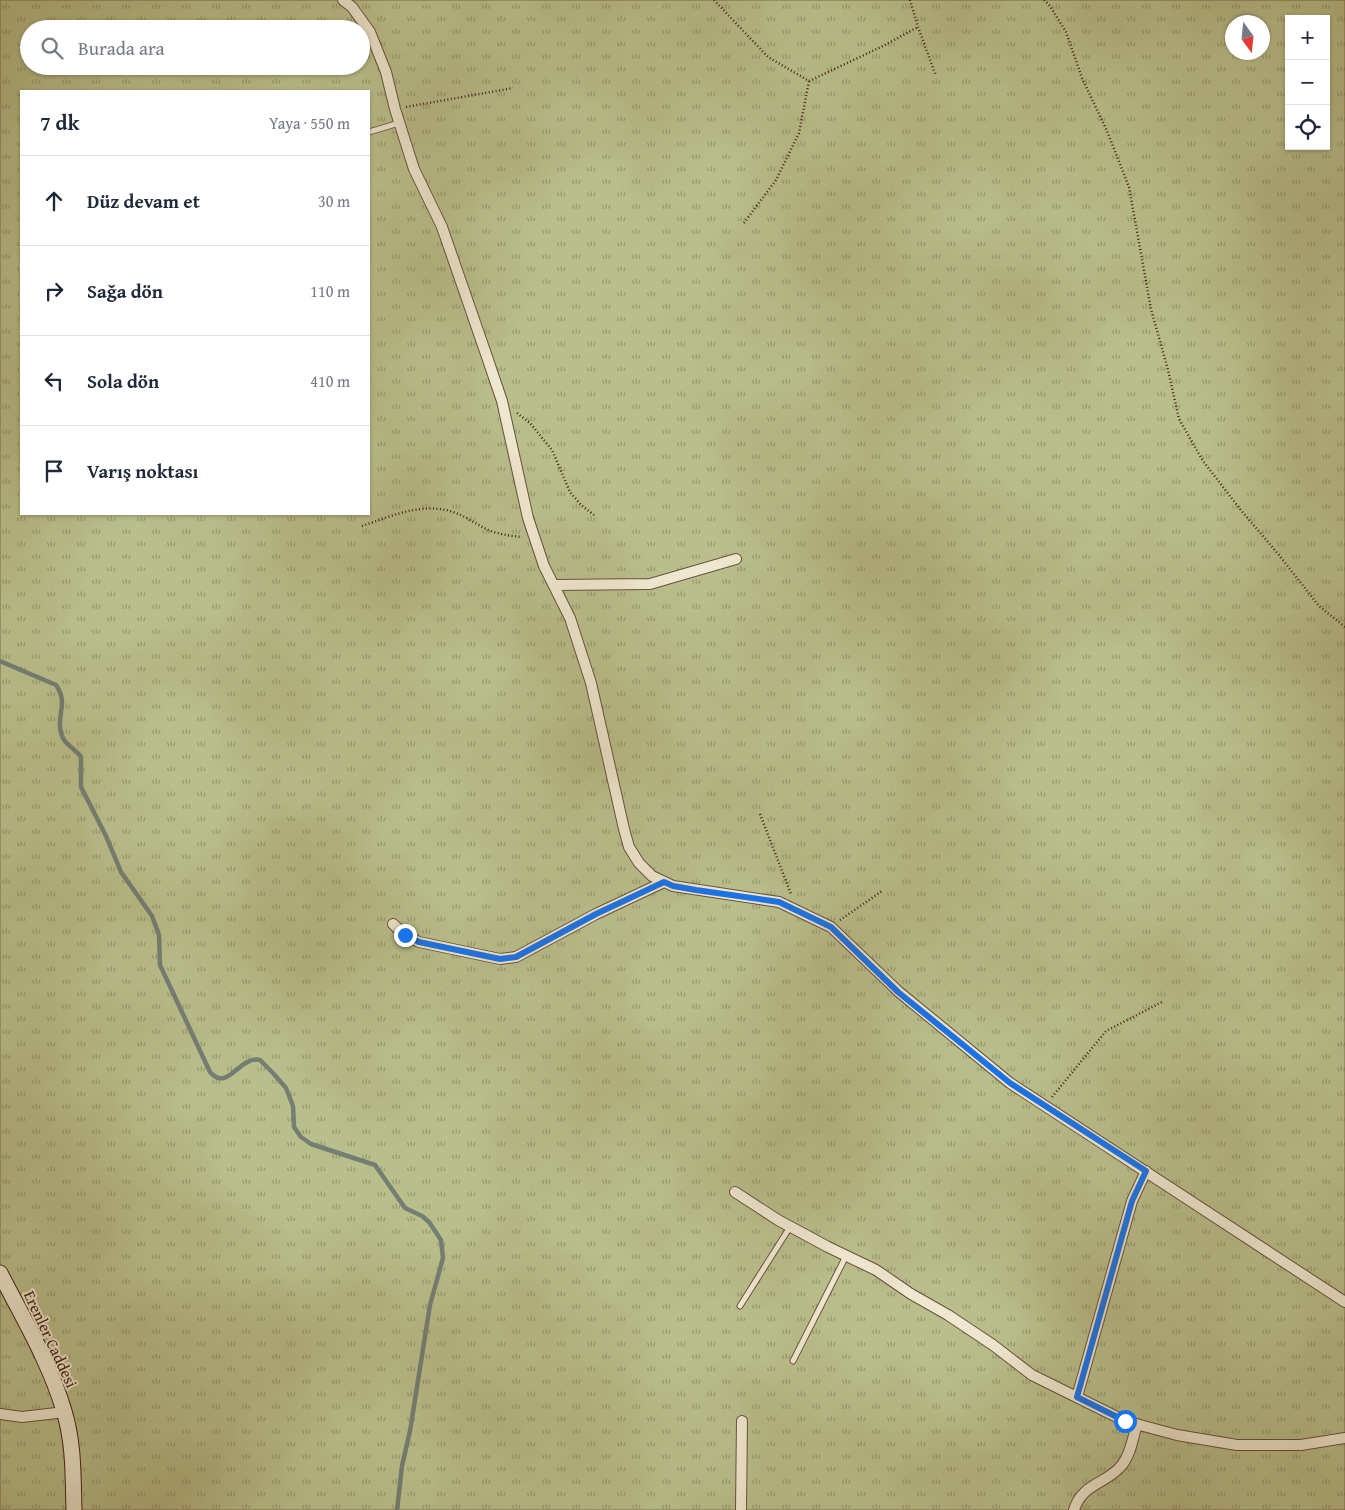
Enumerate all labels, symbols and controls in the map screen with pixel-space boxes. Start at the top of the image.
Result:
north arrow [1225,15,1270,60]
map controls [1285,15,1330,150]
button: + [1285,15,1330,60]
search box [20,20,370,75]
icon: search [38,34,66,62]
text: Burada ara [78,34,165,62]
button: − [1285,60,1330,105]
button: locate [1285,105,1330,150]
text: 7 dk [40,107,80,138]
text: Yaya · 550 m [269,111,350,135]
icon: ahead [40,187,68,215]
text: Düz devam et [87,187,200,215]
text: 30 m [318,189,350,213]
icon: right [40,277,68,305]
text: Sağa dön [87,277,163,305]
text: 110 m [310,279,350,303]
icon: left [40,367,68,395]
text: Sola dön [87,367,159,395]
text: 410 m [310,369,350,393]
icon: arrive [40,457,68,485]
text: Varış noktası [87,457,198,485]
route end [394,924,417,947]
street label: Erenler Caddesi [18,1286,84,1392]
route start [1114,1410,1137,1433]

